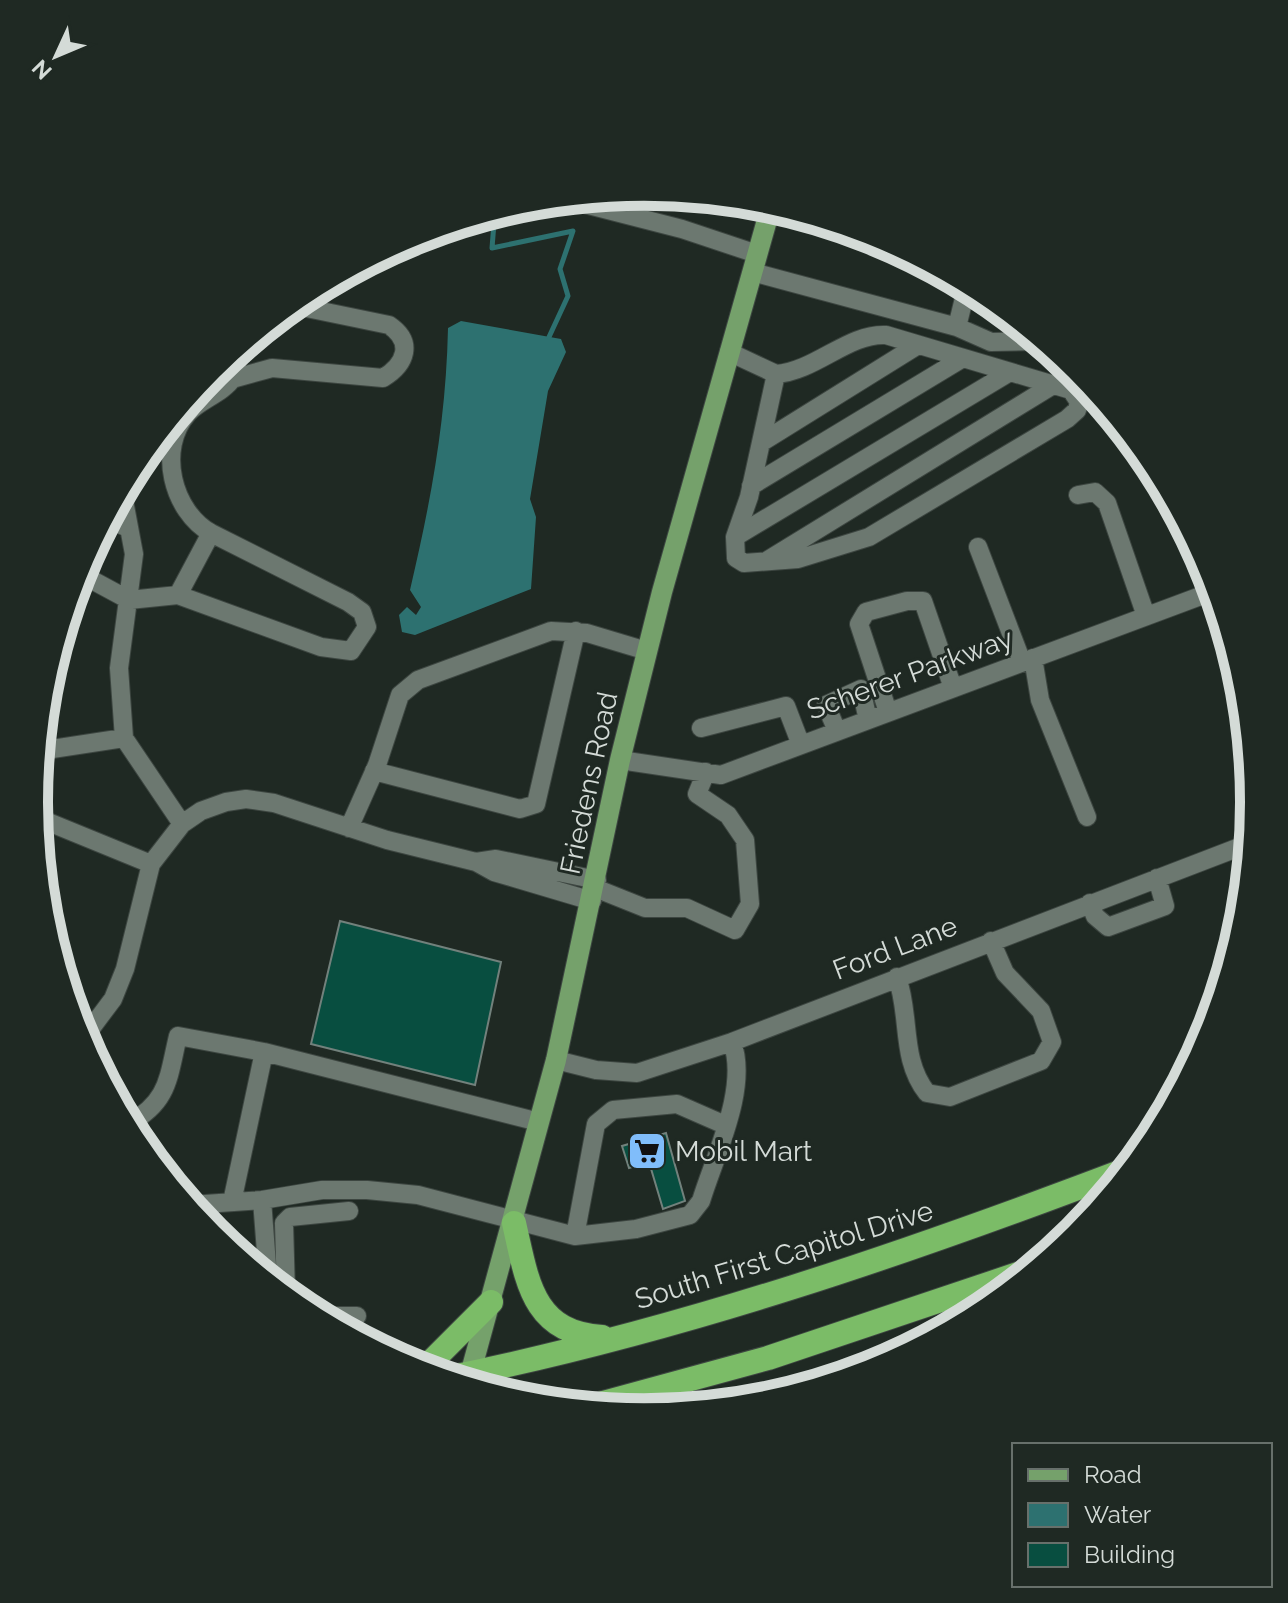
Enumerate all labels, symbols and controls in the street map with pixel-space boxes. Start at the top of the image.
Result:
north arrow [16,16,96,96]
text: N [26,55,57,85]
street label: Scherer Parkway [802,621,1018,727]
street label: Friedens Road [554,689,624,877]
street label: Ford Lane [828,909,962,987]
supermarket icon: Mobil Mart [626,1130,668,1172]
place label: Mobil Mart [675,1135,813,1168]
street label: South First Capitol Drive [631,1194,937,1316]
legend [1012,1443,1272,1587]
text: Road [1084,1460,1142,1489]
text: Water [1084,1500,1152,1529]
text: Building [1084,1540,1175,1569]

